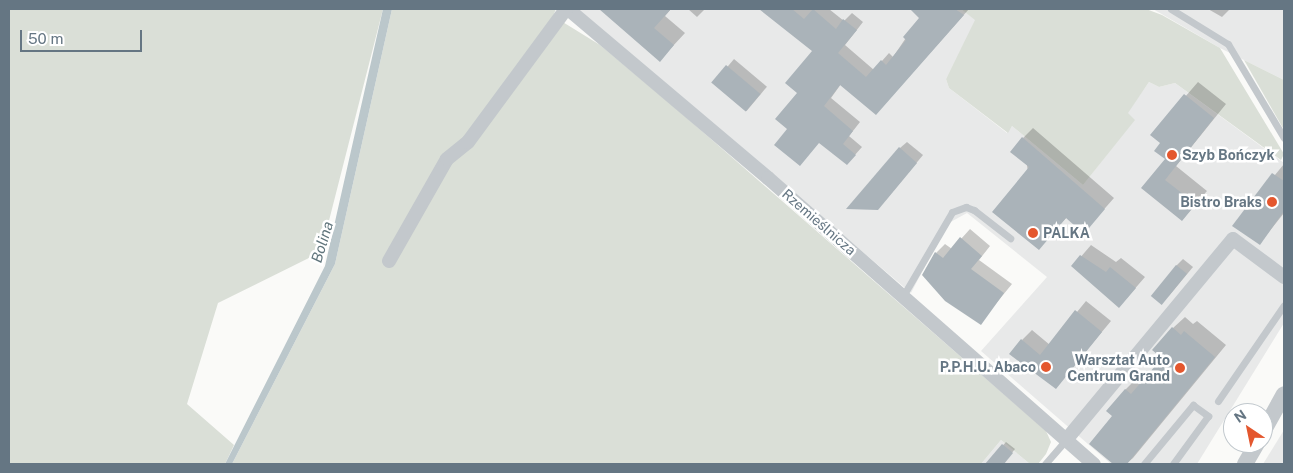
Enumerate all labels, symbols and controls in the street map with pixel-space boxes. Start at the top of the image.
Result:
scale bar [22,20,145,52]
text: 50 m [28,30,63,47]
place label: Szyb Bończyk [1182,147,1275,163]
marker: Szyb Bończyk [1166,149,1178,161]
street label: Rzemieślnicza [779,185,859,259]
place label: Bistro Braks [1180,194,1262,210]
marker: Bistro Braks [1266,196,1278,208]
water label: Bolina [307,219,337,265]
place label: PALKA [1043,225,1090,241]
marker: PALKA [1027,227,1039,239]
place label: Warsztat Auto Centrum Grand [1067,352,1170,384]
place label: P.P.H.U. Abaco [940,359,1036,375]
marker: P.P.H.U. Abaco [1040,361,1052,373]
marker: Warsztat Auto Centrum Grand [1174,362,1186,374]
north arrow [1223,403,1273,453]
text: N [1231,407,1249,426]

